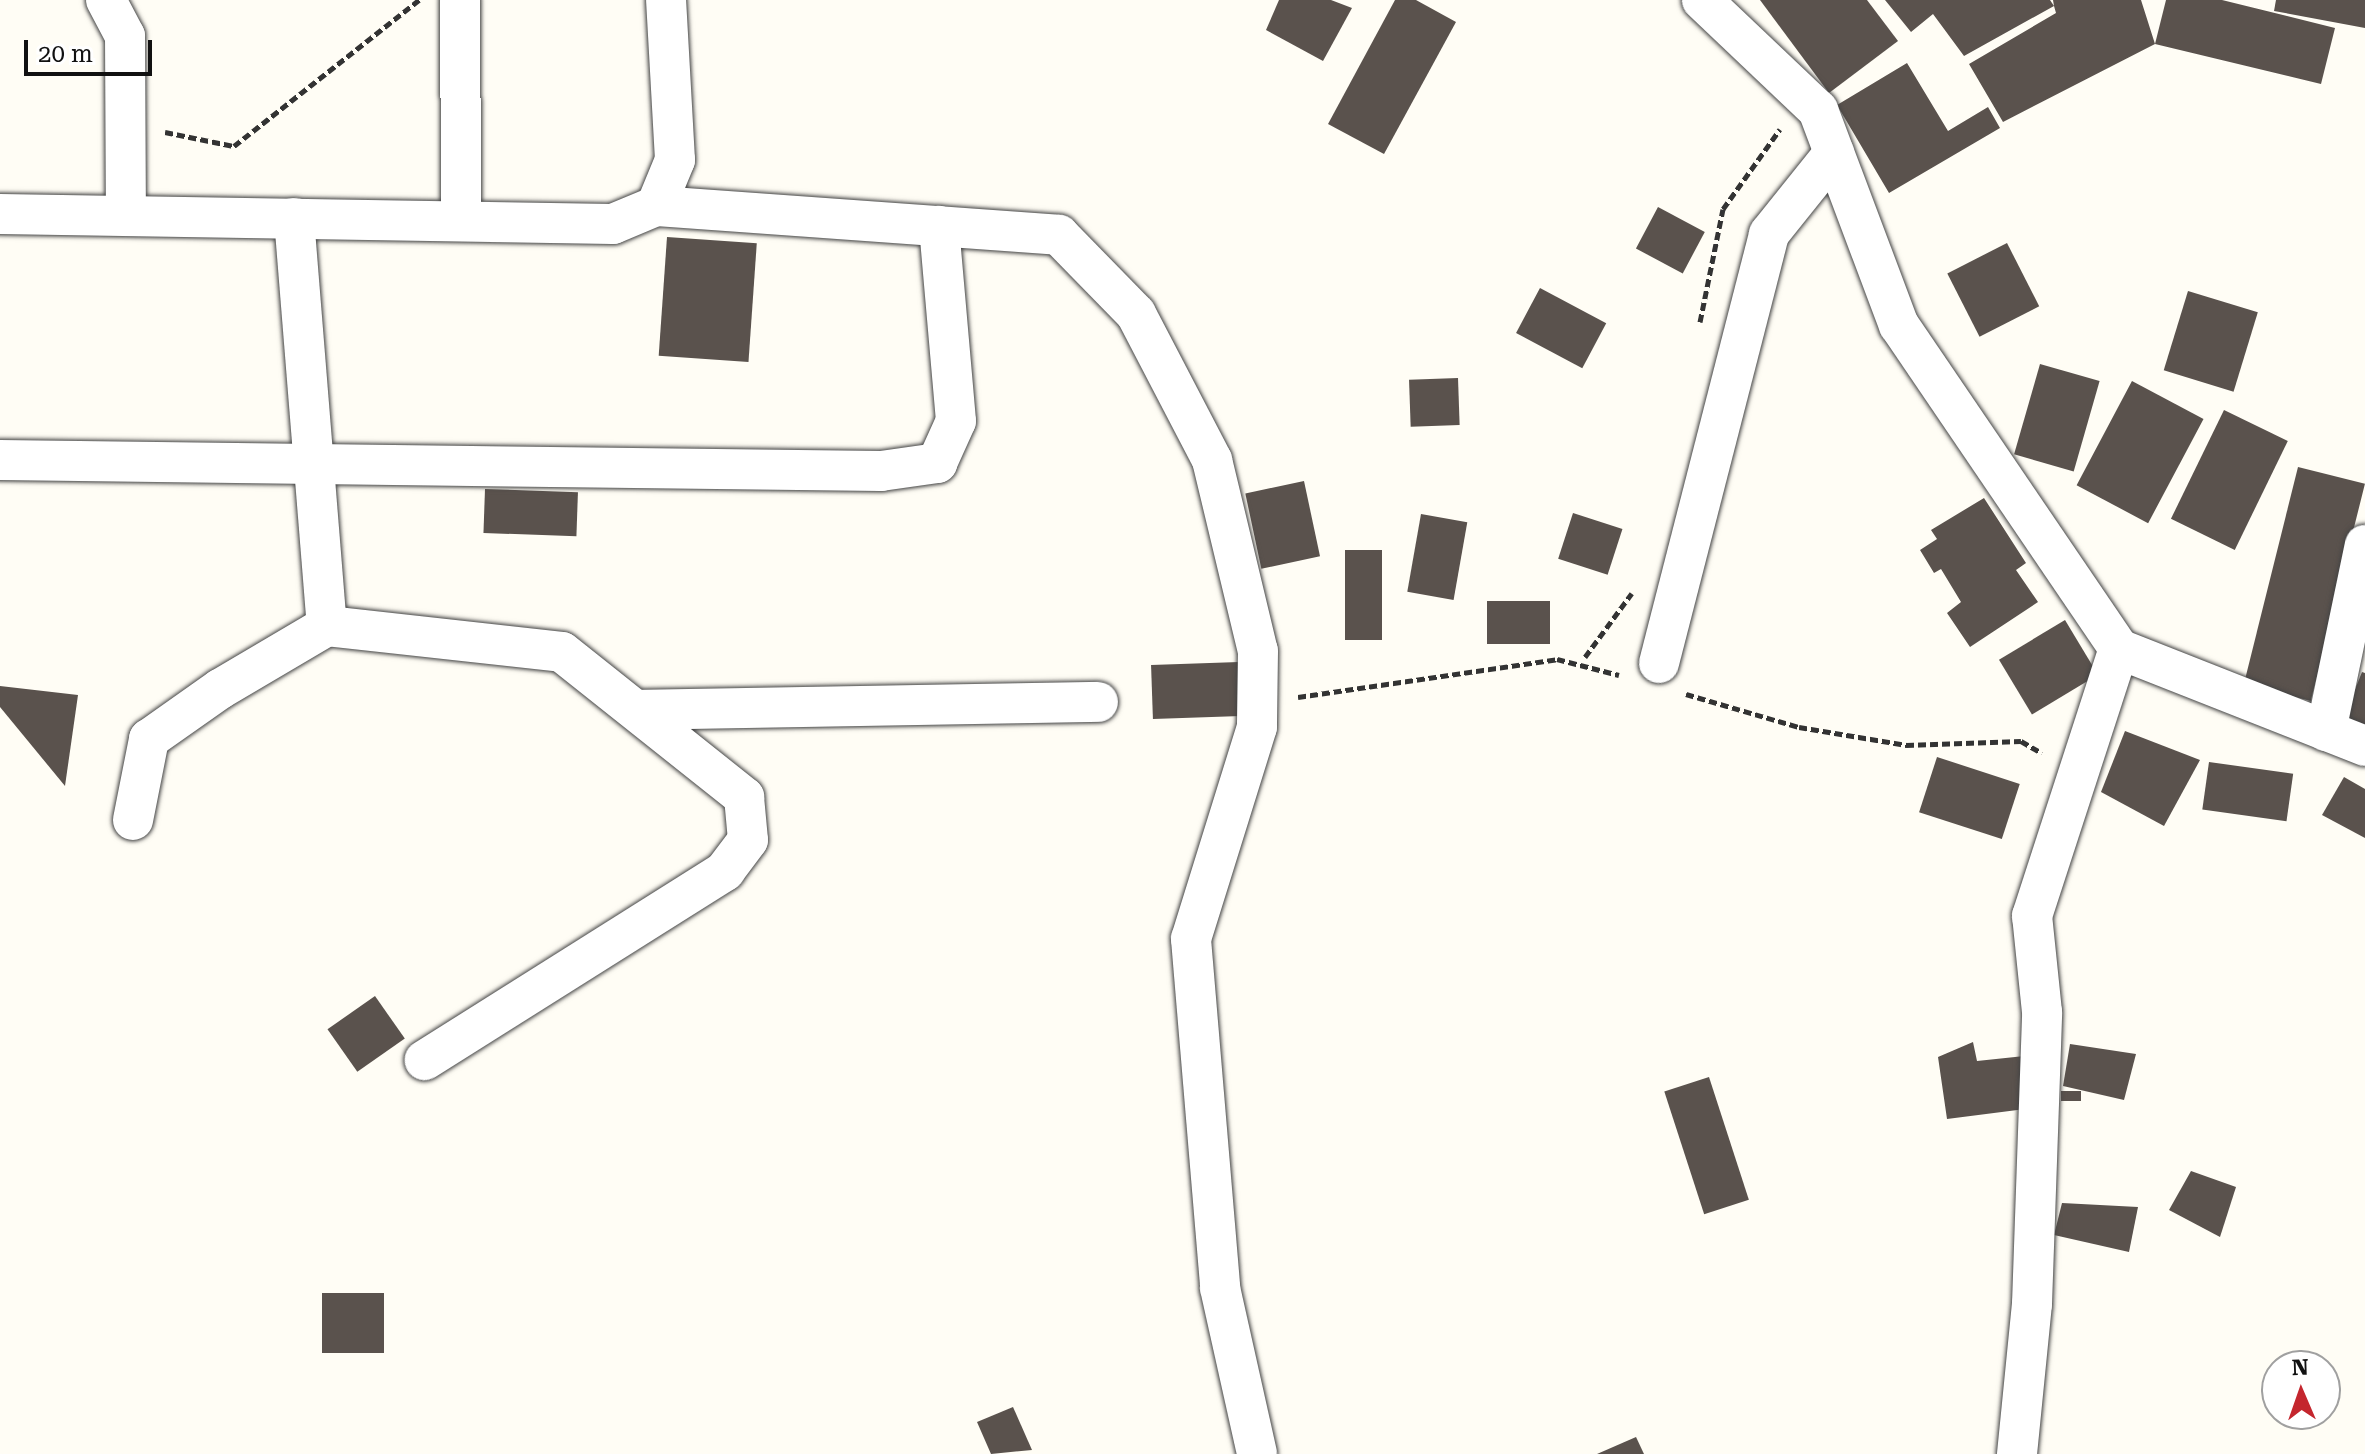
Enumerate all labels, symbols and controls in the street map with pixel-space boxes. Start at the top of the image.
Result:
scale bar [28,24,156,74]
text: 20 m [38,40,93,68]
north arrow [2261,1350,2341,1430]
text: N [2291,1355,2309,1380]

